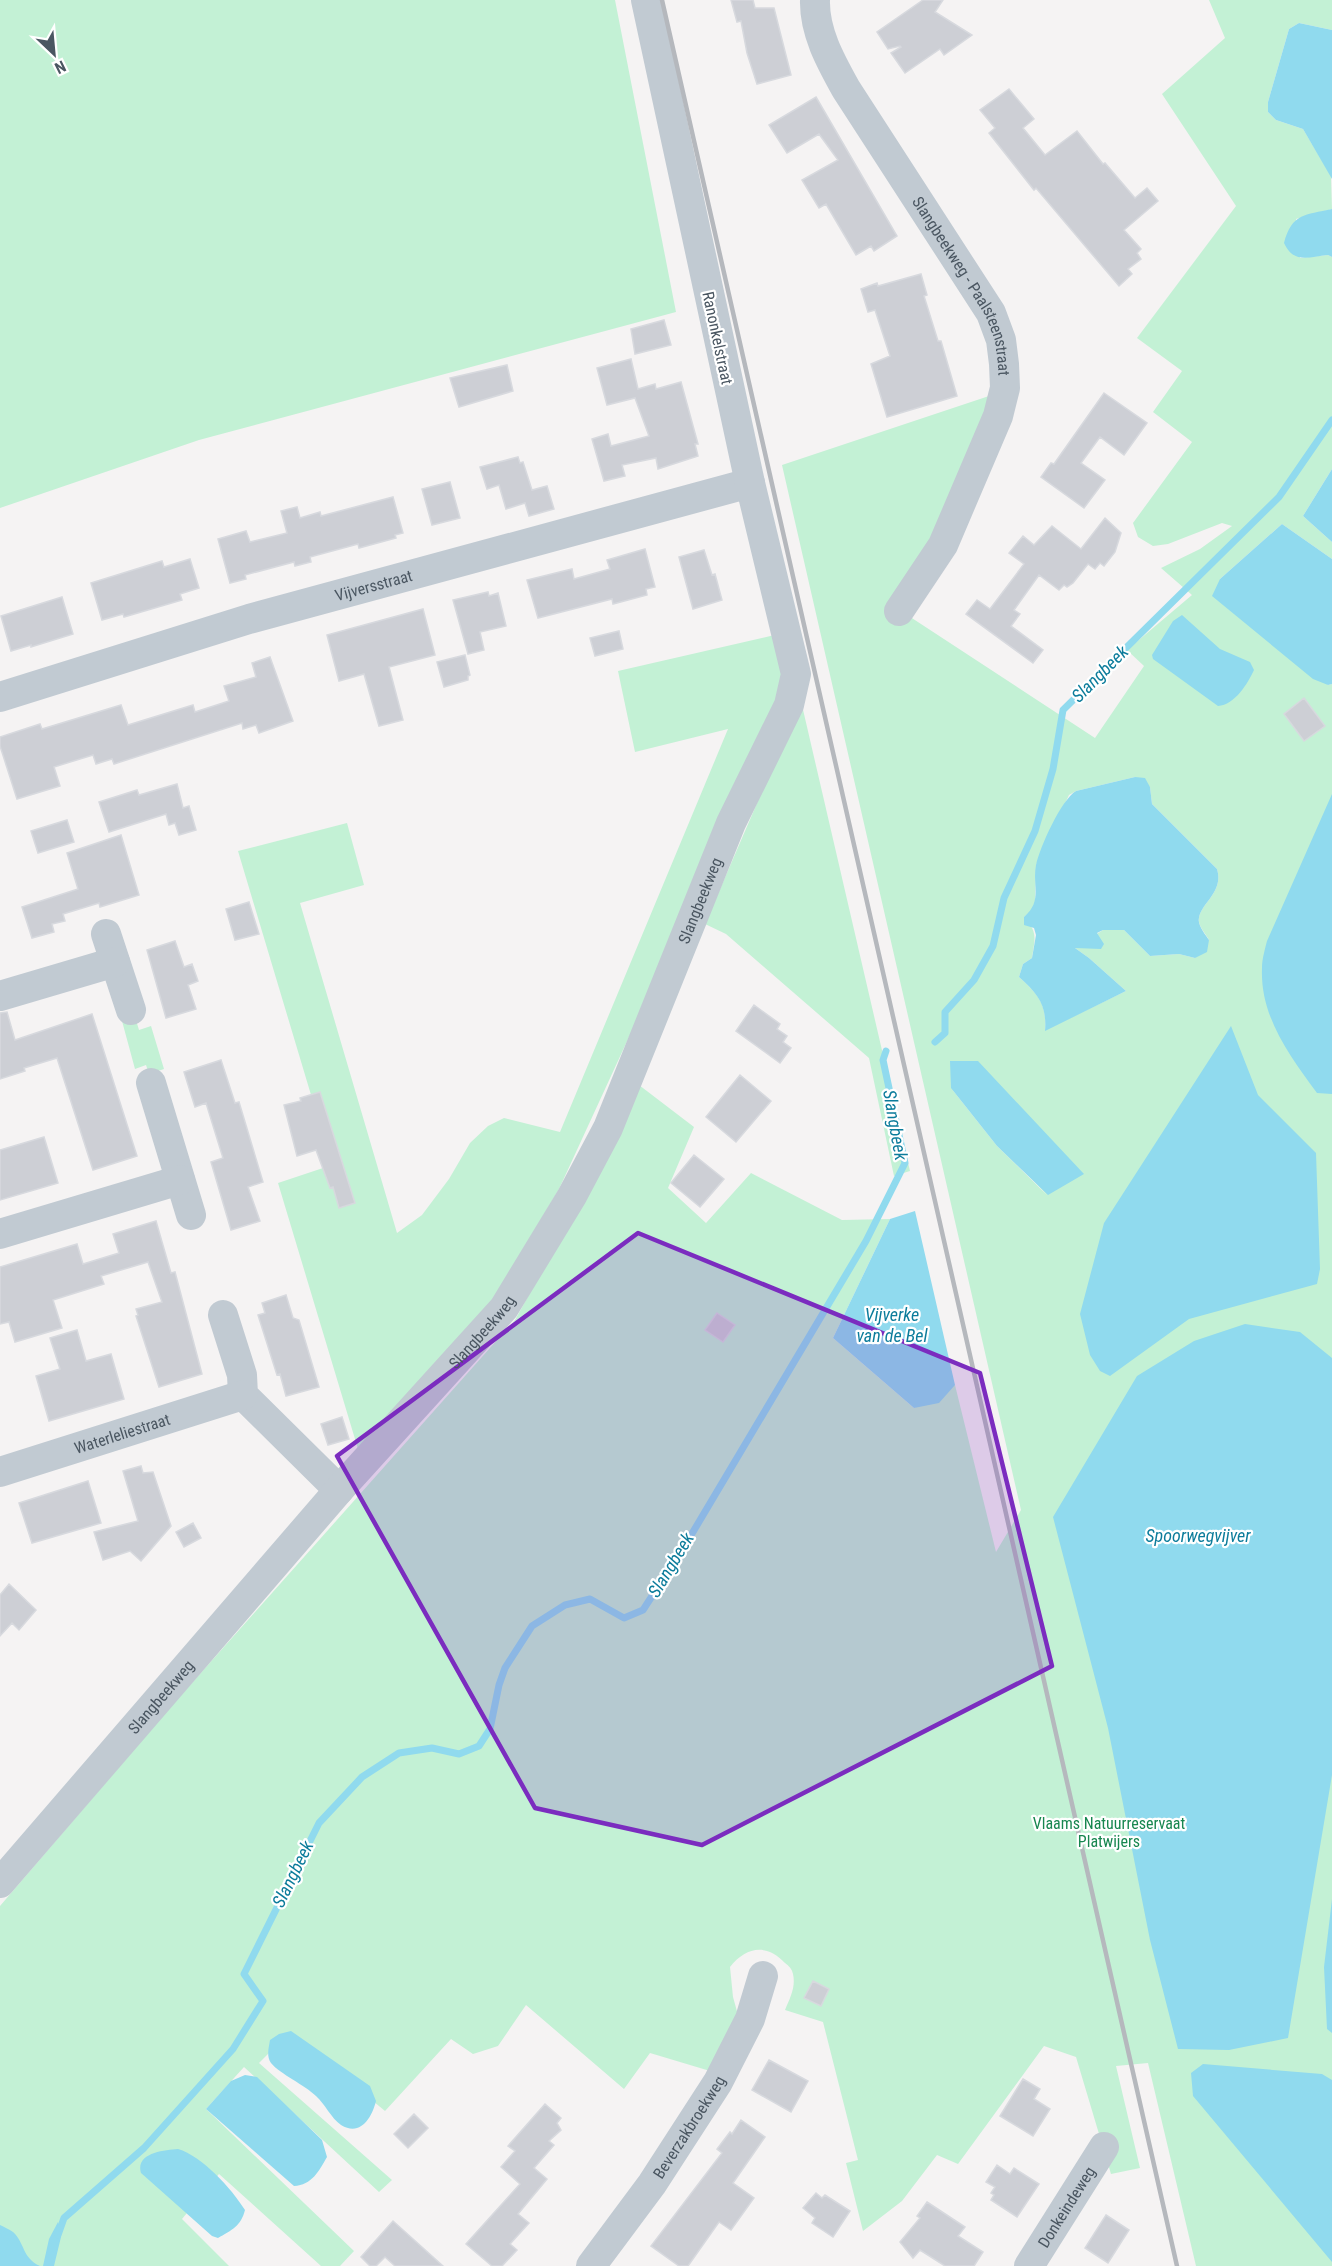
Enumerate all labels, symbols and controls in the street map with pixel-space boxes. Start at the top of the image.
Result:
north arrow [24,24,84,84]
text: N [52,56,69,78]
street label: Slangbeekweg - Paalsteenstraat [908,193,1013,376]
street label: Ranonkelstraat [698,290,737,387]
street label: Vijversstraat [333,566,415,605]
water label: Slangbeek [1067,640,1133,706]
street label: Slangbeekweg [674,855,726,946]
water label: Slangbeek [879,1088,912,1163]
street label: Slangbeekweg [445,1292,519,1373]
water label: Vijverke van de Bel [857,1304,928,1346]
street label: Waterleliestraat [72,1410,173,1458]
water label: Spoorwegvijver [1145,1525,1251,1546]
water label: Slangbeek [643,1528,699,1601]
street label: Slangbeekweg [124,1656,198,1738]
park label: Vlaams Natuurreservaat Platwijers [1033,1814,1186,1851]
water label: Slangbeek [267,1836,318,1910]
street label: Beverzakbroekweg [649,2073,729,2182]
street label: Donkeindeweg [1034,2163,1099,2251]

